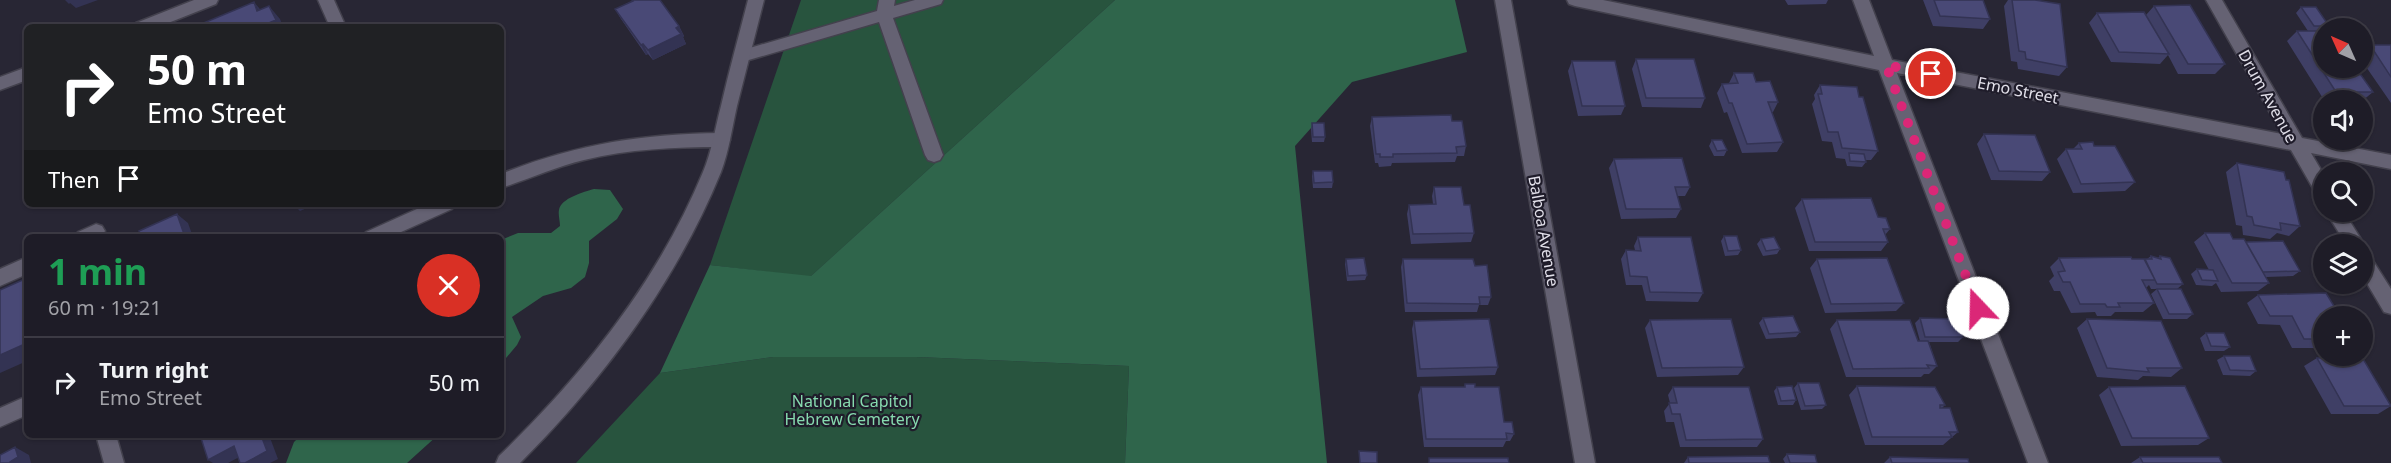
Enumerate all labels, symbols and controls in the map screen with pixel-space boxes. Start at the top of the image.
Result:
north arrow [2313,18,2373,78]
map controls [2313,18,2373,366]
text: 50 m [147,40,247,97]
street label: Drum Avenue [2233,45,2303,147]
icon: right [48,48,126,126]
pin [1905,48,1956,99]
icon: arrive [1914,57,1947,90]
street label: Emo Street [1975,71,2061,109]
button: sound [2313,90,2373,150]
text: Emo Street [147,94,286,131]
icon: arrive [112,162,145,195]
button: search [2313,162,2373,222]
text: Then [48,164,100,194]
street label: Balboa Avenue [1523,174,1565,288]
button: layers [2313,234,2373,294]
text: 1 min [48,247,147,296]
button: close [417,254,480,317]
position arrow [1946,276,2010,340]
text: 60 m · 19:21 [48,294,162,321]
button: + [2313,306,2373,366]
text: Turn right [99,354,209,384]
icon: right [48,366,81,399]
text: 50 m [429,367,480,397]
text: Emo Street [99,384,202,411]
park label: National Capitol Hebrew Cemetery [784,390,920,430]

